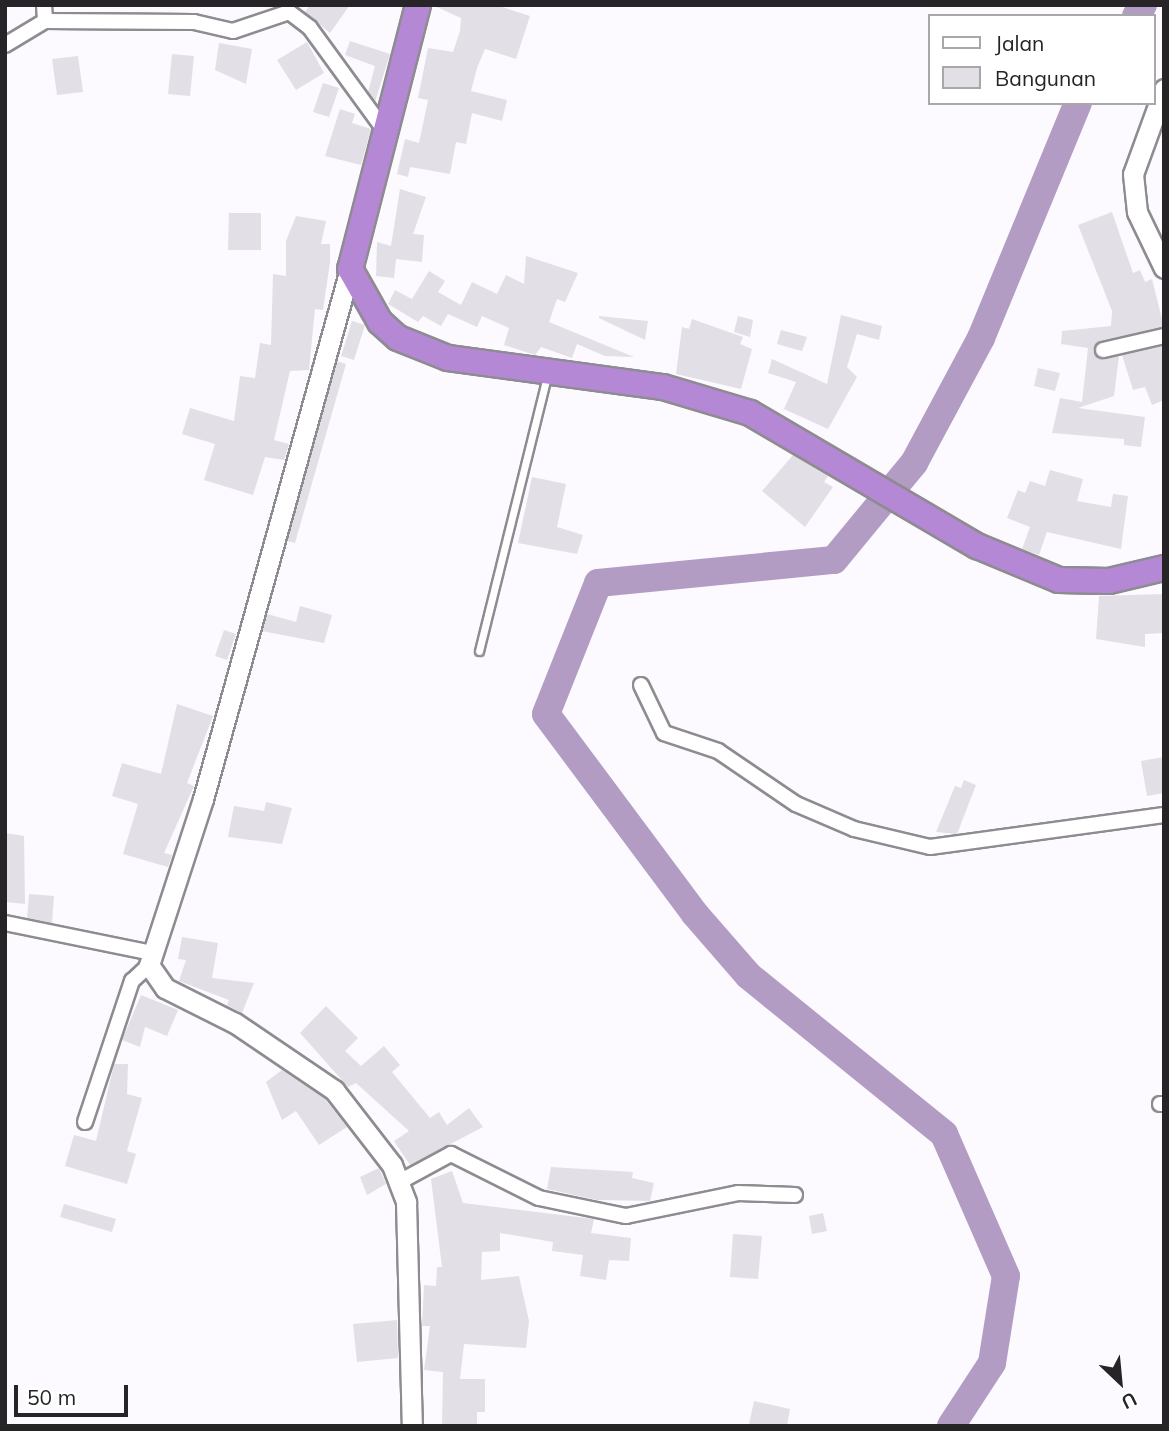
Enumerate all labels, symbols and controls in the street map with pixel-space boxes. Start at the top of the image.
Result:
legend [928,14,1155,105]
text: Jalan [995,30,1044,56]
text: Bangunan [995,65,1096,91]
north arrow [1085,1347,1155,1417]
scale bar [18,1372,131,1416]
text: 50 m [27,1384,76,1410]
text: U [1118,1387,1141,1415]

